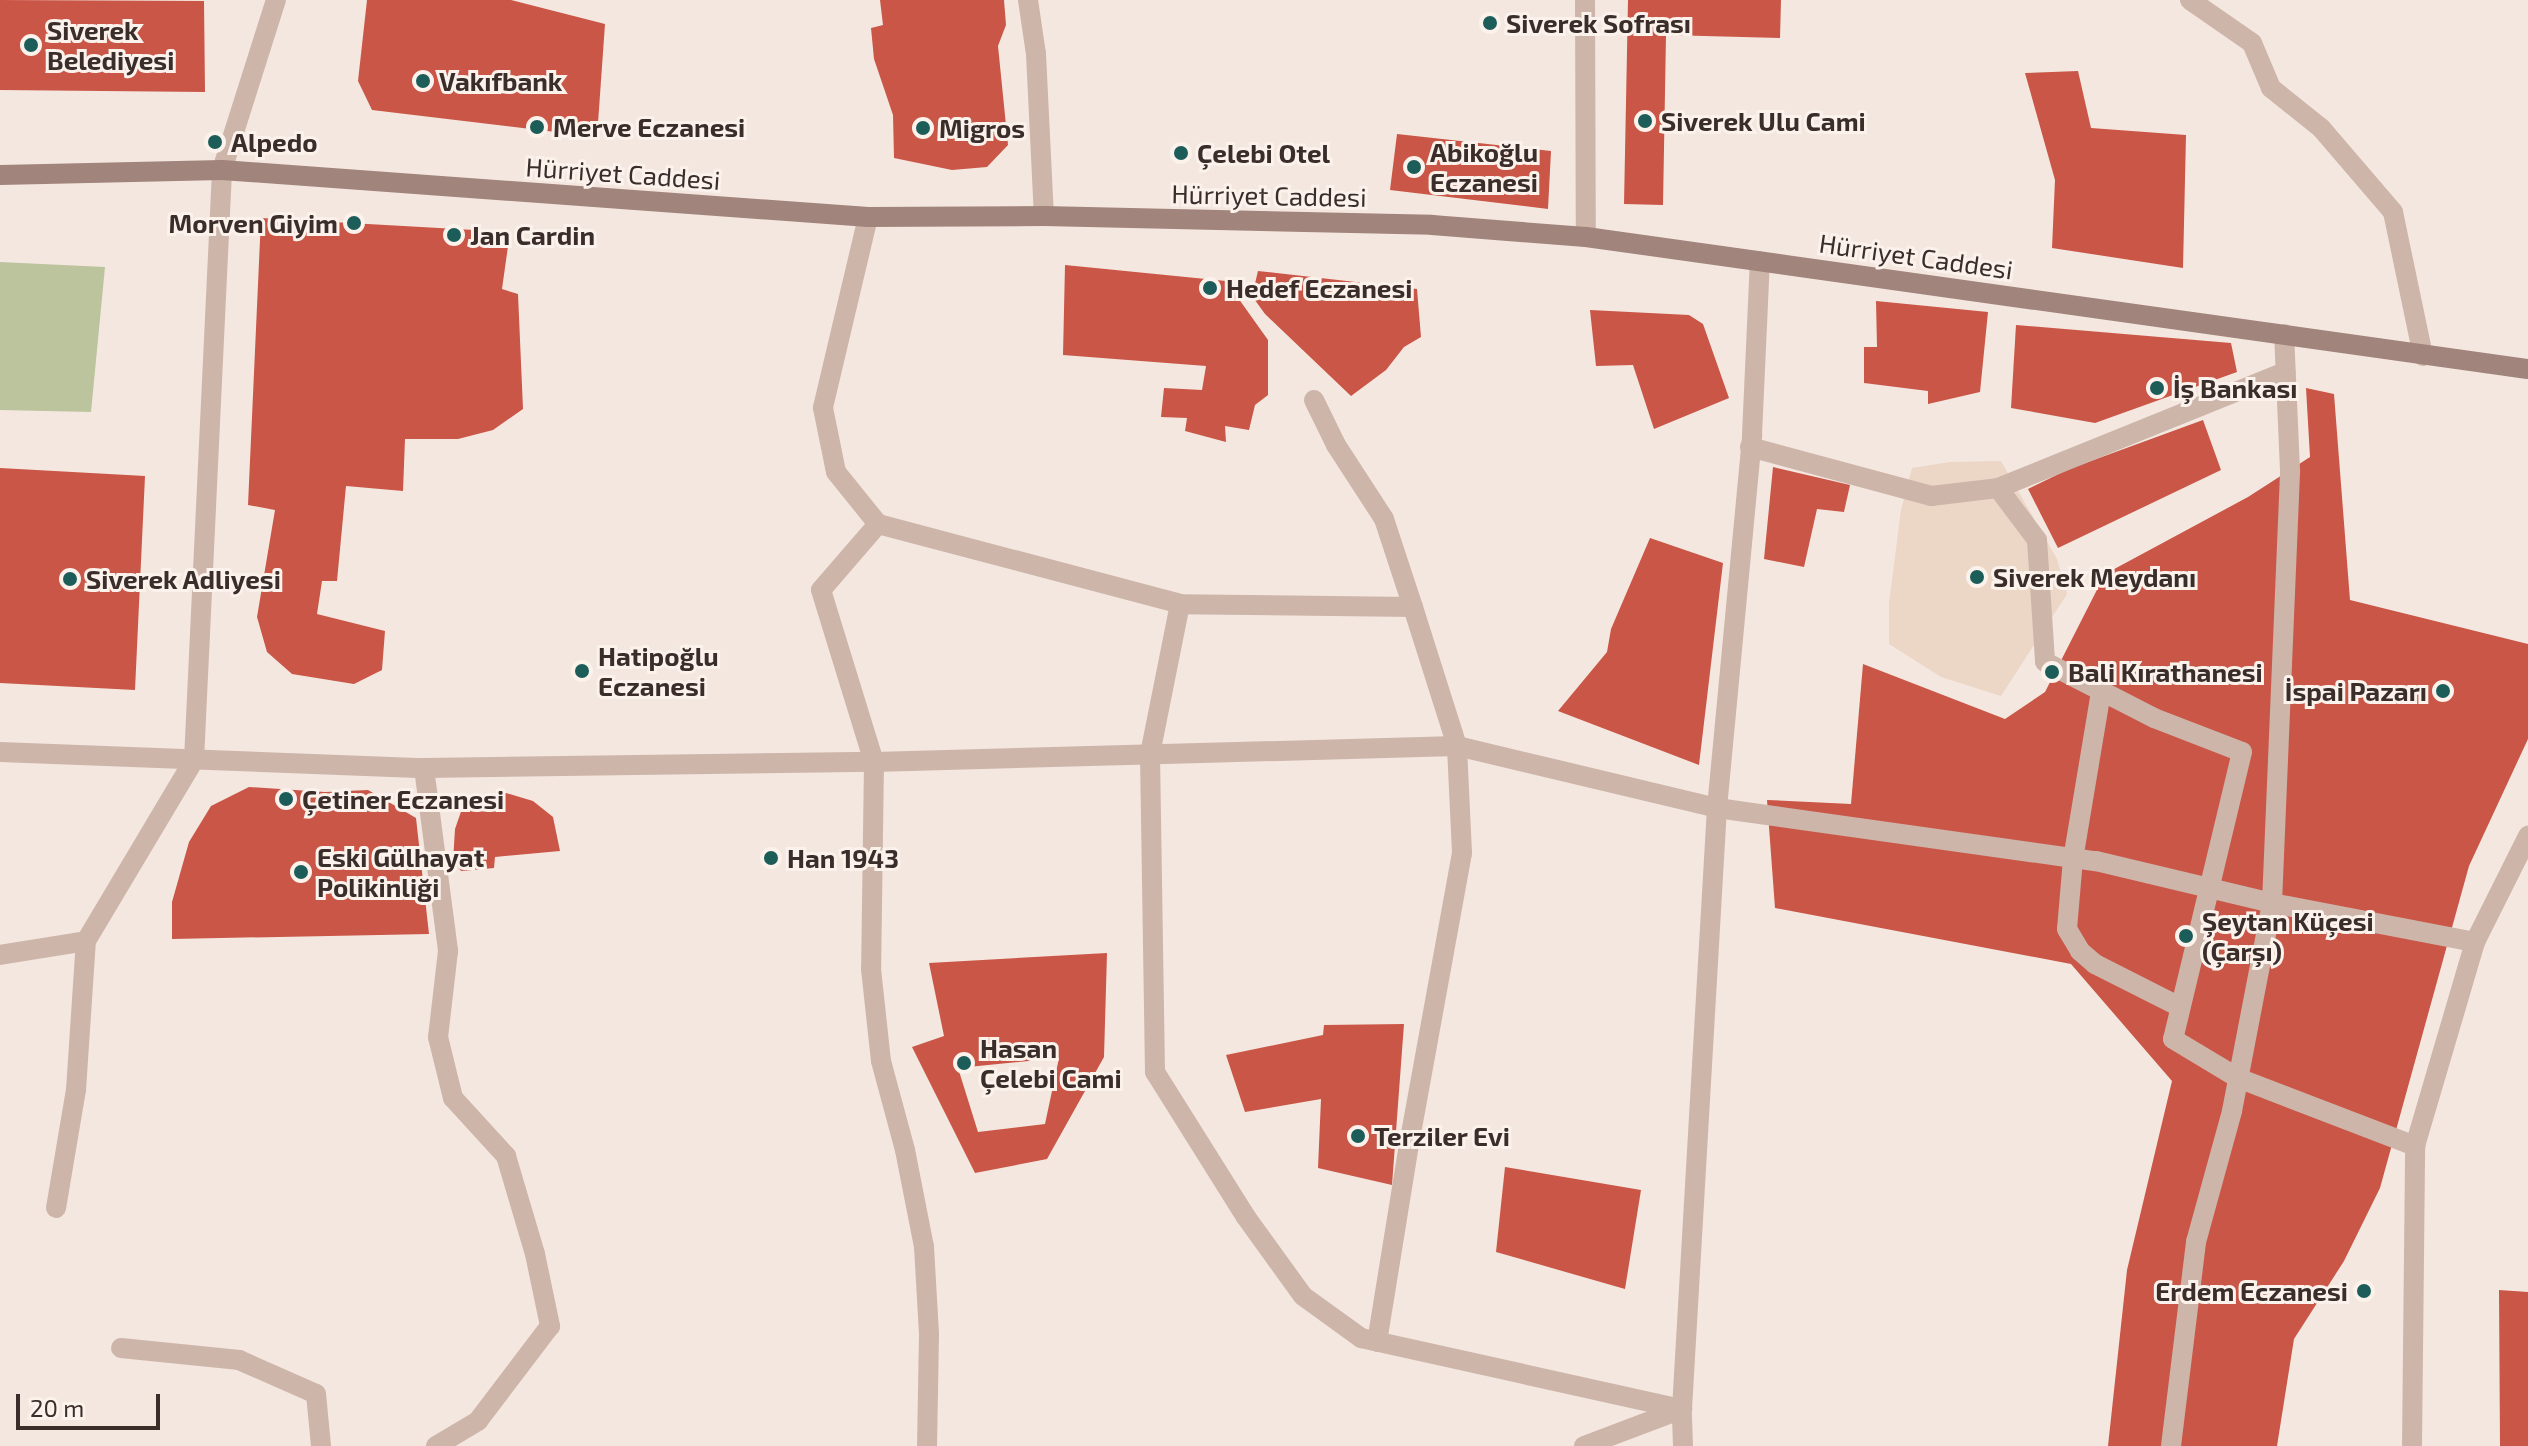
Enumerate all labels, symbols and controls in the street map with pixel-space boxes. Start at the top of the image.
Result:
place label: Siverek Sofrası [1506,7,1691,39]
place label: Siverek Belediyesi [47,14,174,76]
marker: Siverek Sofrası [1481,14,1499,32]
marker: Siverek Belediyesi [22,36,40,54]
place label: Vakıfbank [439,65,562,97]
marker: Vakıfbank [414,72,432,90]
place label: Siverek Ulu Cami [1661,105,1866,137]
place label: Merve Eczanesi [553,111,745,143]
place label: Migros [939,112,1025,144]
marker: Siverek Ulu Cami [1636,112,1654,130]
marker: Merve Eczanesi [528,118,546,136]
marker: Migros [914,119,932,137]
place label: Alpedo [231,126,318,158]
marker: Alpedo [206,133,224,151]
place label: Abikoğlu Eczanesi [1430,136,1538,198]
place label: Çelebi Otel [1197,137,1330,169]
marker: Çelebi Otel [1172,144,1190,162]
street label: Hürriyet Caddesi [525,151,721,195]
marker: Abikoğlu Eczanesi [1405,158,1423,176]
street label: Hürriyet Caddesi [1171,178,1367,212]
place label: Morven Giyim [169,207,338,239]
marker: Morven Giyim [345,214,363,232]
place label: Jan Cardin [470,219,595,251]
marker: Jan Cardin [445,226,463,244]
street label: Hürriyet Caddesi [1817,227,2015,285]
place label: Hedef Eczanesi [1226,272,1413,304]
marker: Hedef Eczanesi [1201,279,1219,297]
place label: İş Bankası [2173,372,2297,404]
marker: İş Bankası [2148,379,2166,397]
place label: Siverek Meydanı [1993,561,2196,593]
place label: Siverek Adliyesi [86,563,282,595]
marker: Siverek Meydanı [1968,568,1986,586]
marker: Siverek Adliyesi [61,570,79,588]
place label: Hatipoğlu Eczanesi [598,640,719,702]
place label: Bali Kırathanesi [2068,656,2263,688]
marker: Hatipoğlu Eczanesi [573,662,591,680]
marker: Bali Kırathanesi [2043,663,2061,681]
place label: İspai Pazarı [2285,675,2427,707]
marker: İspai Pazarı [2434,682,2452,700]
place label: Çetiner Eczanesi [302,783,505,815]
marker: Çetiner Eczanesi [277,790,295,808]
place label: Eski Gülhayat Polikinliği [317,841,484,902]
place label: Han 1943 [787,842,899,874]
marker: Han 1943 [762,849,780,867]
marker: Eski Gülhayat Polikinliği [292,863,310,881]
place label: Şeytan Küçesi (Çarşı) [2202,905,2374,966]
marker: Şeytan Küçesi (Çarşı) [2177,927,2195,945]
place label: Hasan Çelebi Cami [980,1032,1122,1094]
marker: Hasan Çelebi Cami [955,1054,973,1072]
place label: Terziler Evi [1374,1120,1510,1152]
marker: Terziler Evi [1349,1127,1367,1145]
place label: Erdem Eczanesi [2155,1275,2348,1307]
marker: Erdem Eczanesi [2355,1282,2373,1300]
scale bar [20,1378,164,1428]
text: 20 m [30,1393,84,1422]

